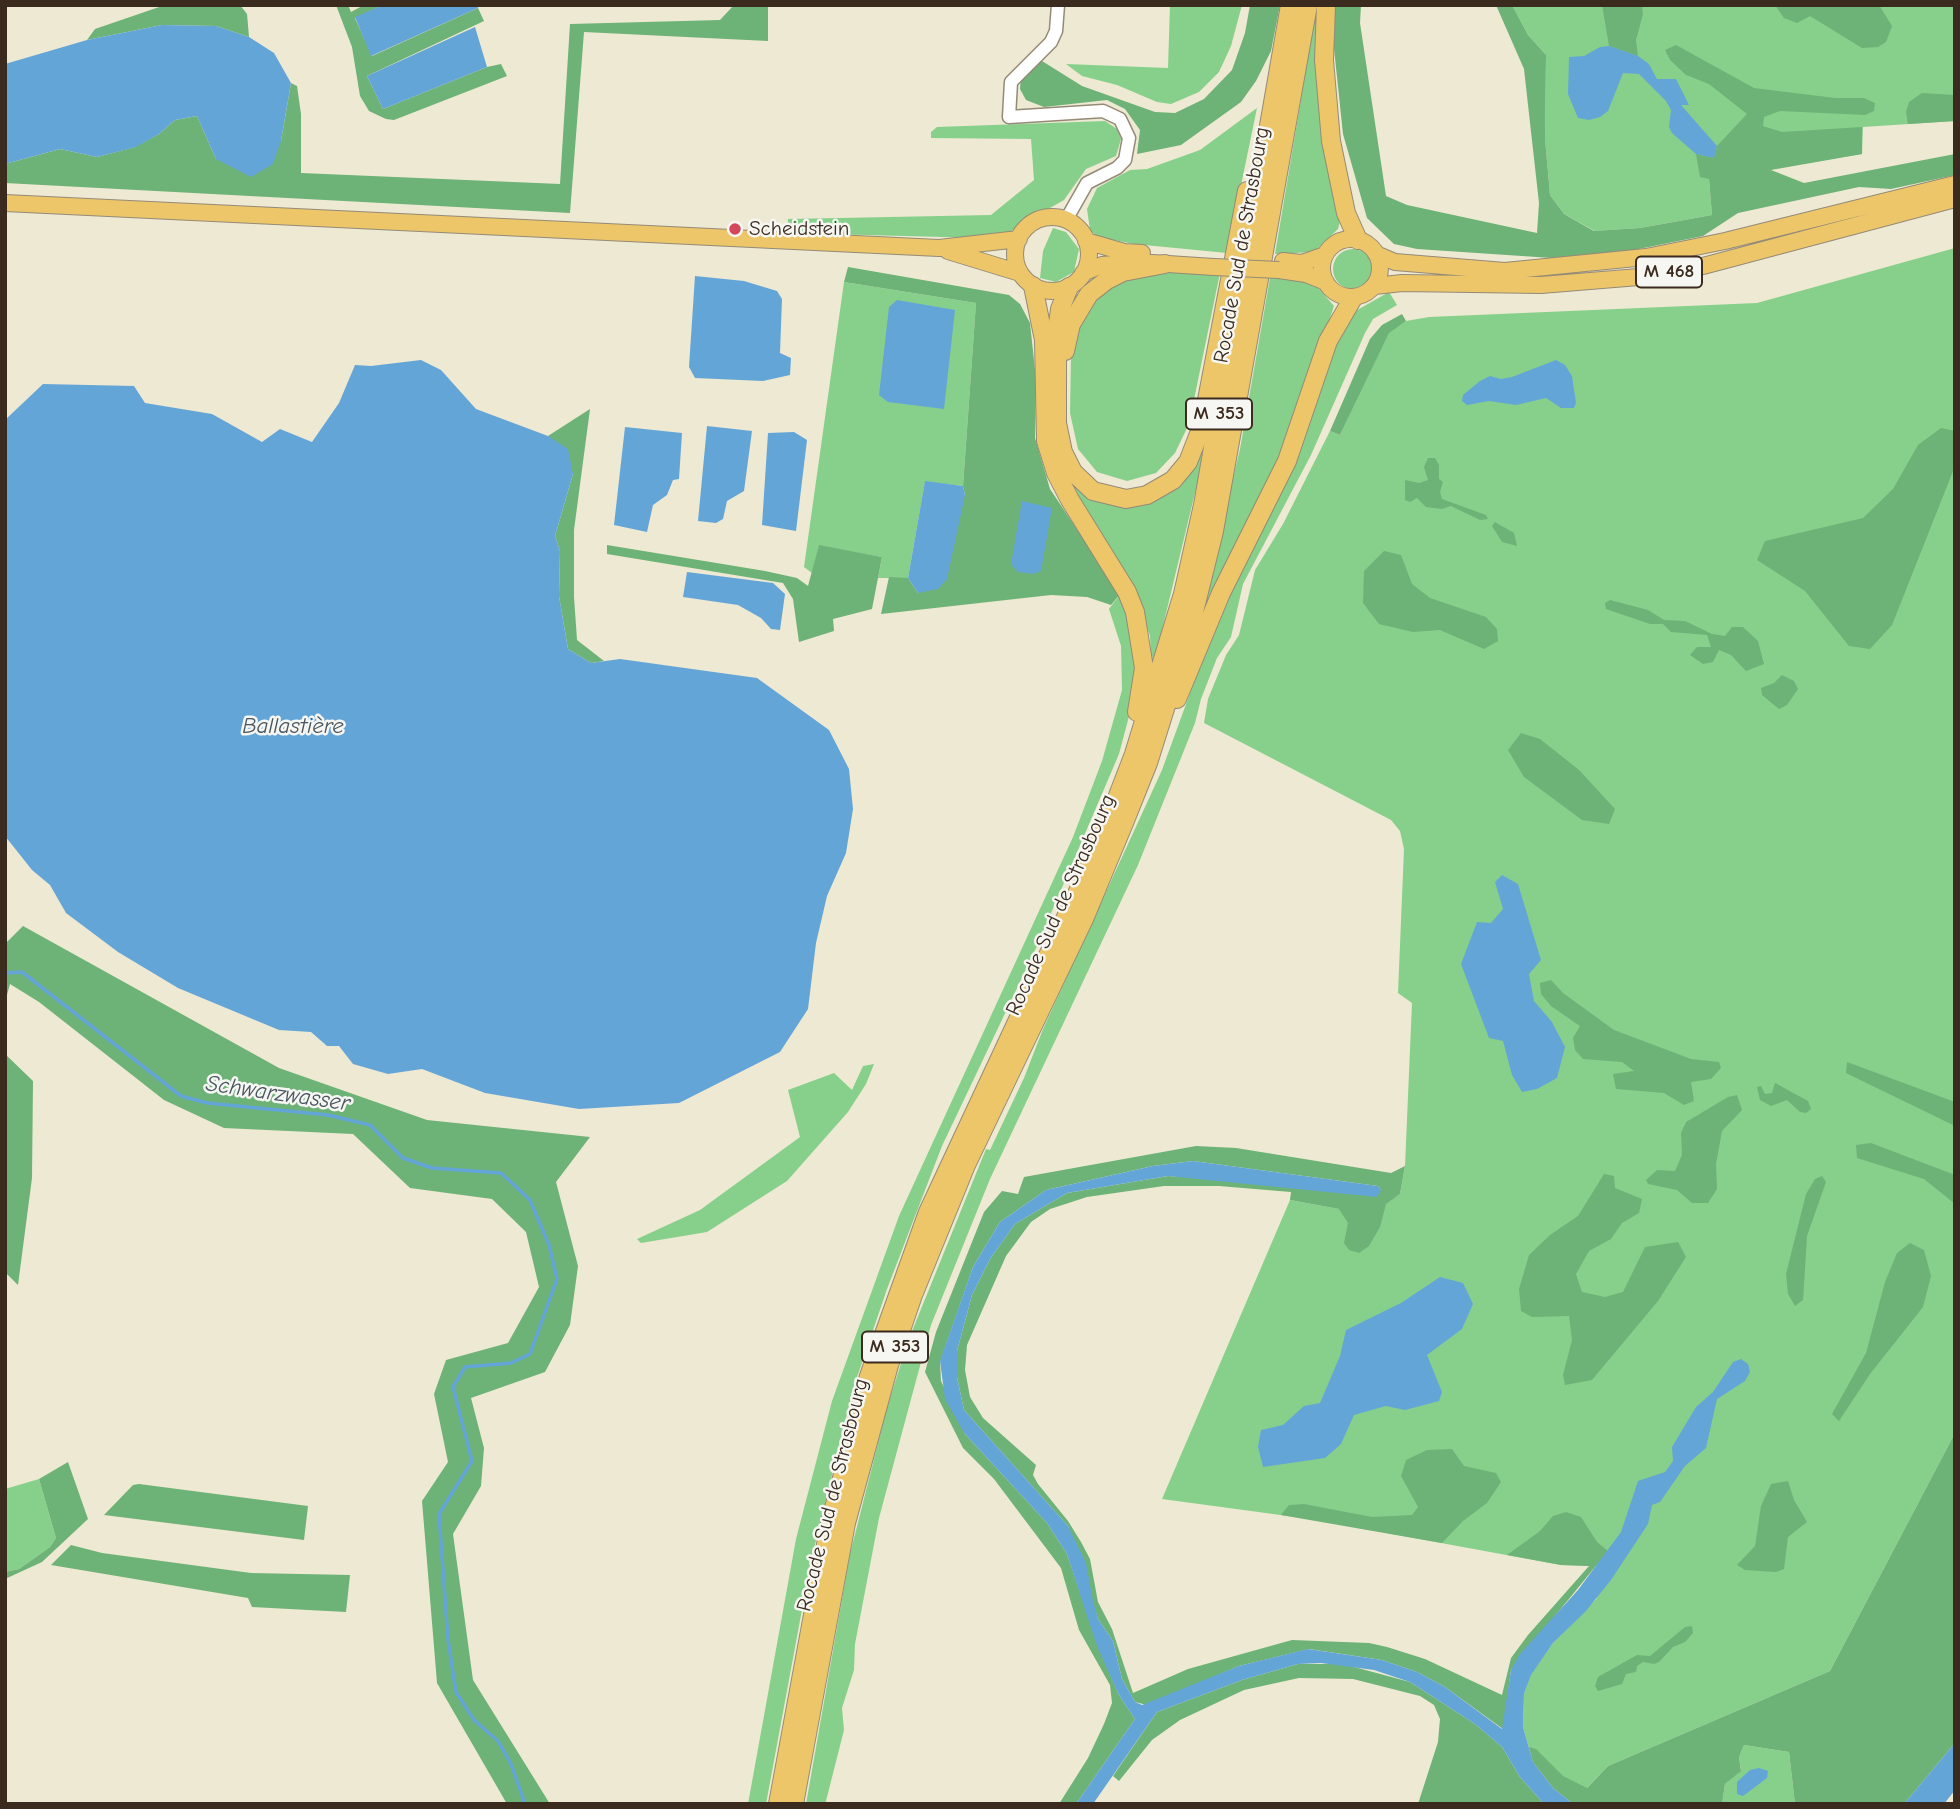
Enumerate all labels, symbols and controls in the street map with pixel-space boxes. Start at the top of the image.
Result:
street label: Rocade Sud de Strasbourg [1209,125,1275,365]
place label: Scheidstein [749,216,849,242]
marker: Scheidstein [727,221,743,237]
road number: M 468 [1636,256,1702,288]
road number: M 353 [1186,398,1252,430]
water label: Ballastière [242,712,344,740]
street label: Rocade Sud de Strasbourg [1001,791,1121,1019]
water label: Schwarzwasser [204,1070,352,1118]
road number: M 353 [862,1331,928,1362]
street label: Rocade Sud de Strasbourg [792,1376,874,1614]

